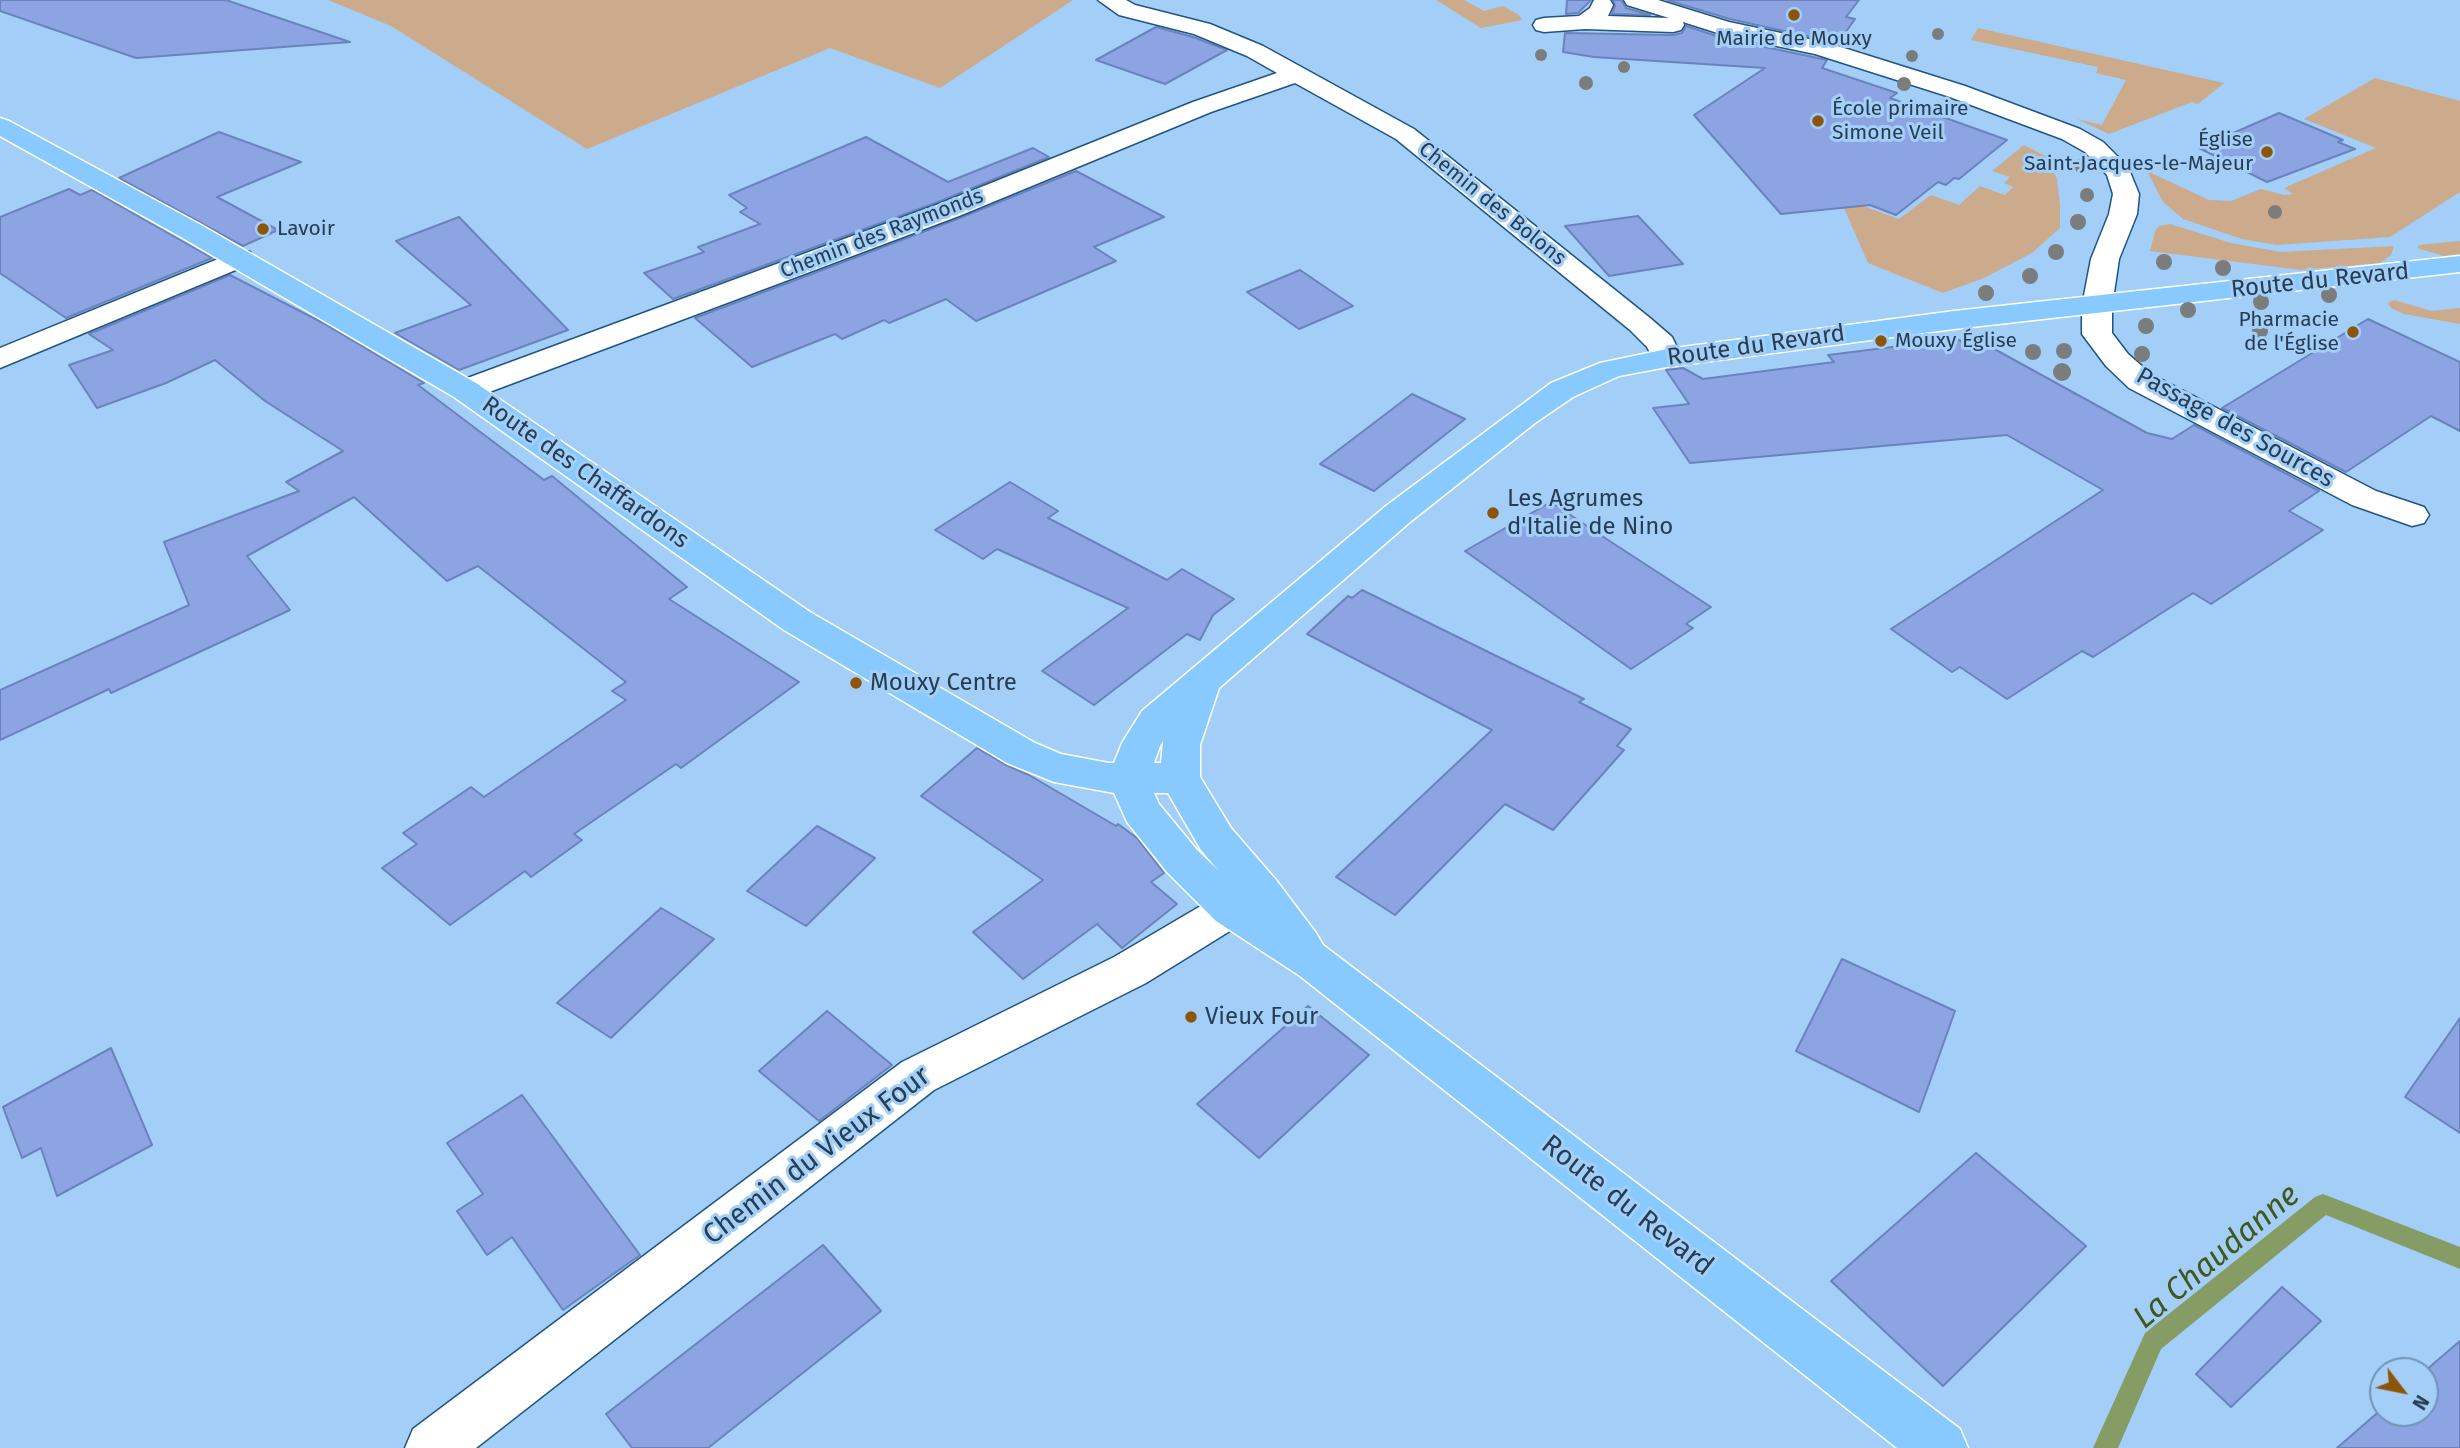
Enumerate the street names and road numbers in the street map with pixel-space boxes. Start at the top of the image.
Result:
street label: Chemin des Bolons [1413,137,1571,271]
street label: Chemin des Raymonds [777,184,987,284]
street label: Route du Revard [2229,257,2411,305]
street label: Route du Revard [1665,319,1847,373]
street label: Passage des Sources [2131,362,2339,494]
street label: Route des Chaffardons [476,391,694,555]
street label: Chemin du Vieux Four [697,1060,937,1252]
street label: Route du Revard [1534,1128,1720,1284]

